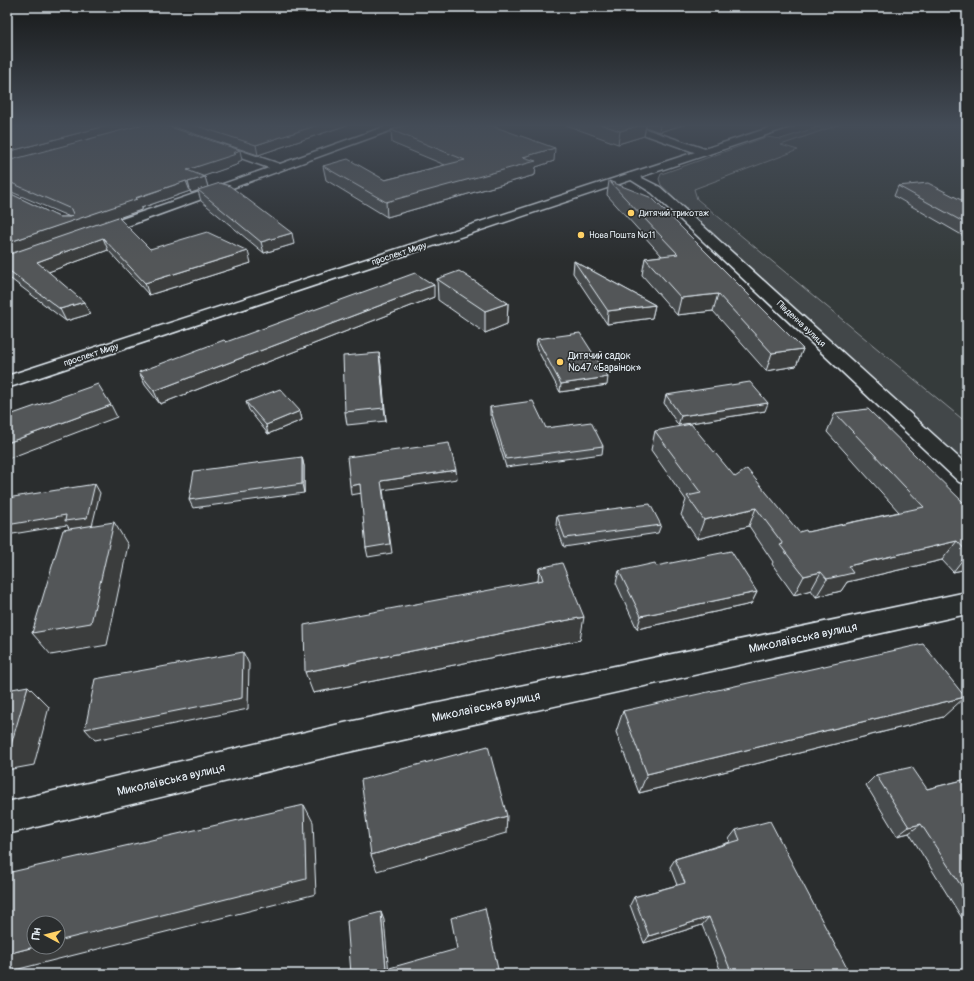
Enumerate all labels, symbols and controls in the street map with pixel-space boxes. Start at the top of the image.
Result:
marker: Дитячий трикотаж [626,208,636,218]
place label: Дитячий трикотаж [638,208,709,219]
marker: Нова Пошта №11 [576,230,586,240]
place label: Нова Пошта №11 [589,230,655,241]
street label: проспект Миру [370,240,428,268]
street label: Південна вулиця [774,298,828,350]
street label: проспект Миру [62,341,120,369]
place label: Дитячий садок №47 «Барвінок» [567,350,641,374]
marker: Дитячий садок №47 «Барвінок» [555,357,565,367]
street label: Миколаївська вулиця [747,619,859,657]
street label: Миколаївська вулиця [430,688,542,726]
street label: Миколаївська вулиця [116,760,227,800]
north arrow [26,915,66,955]
text: Пн [29,927,44,941]

